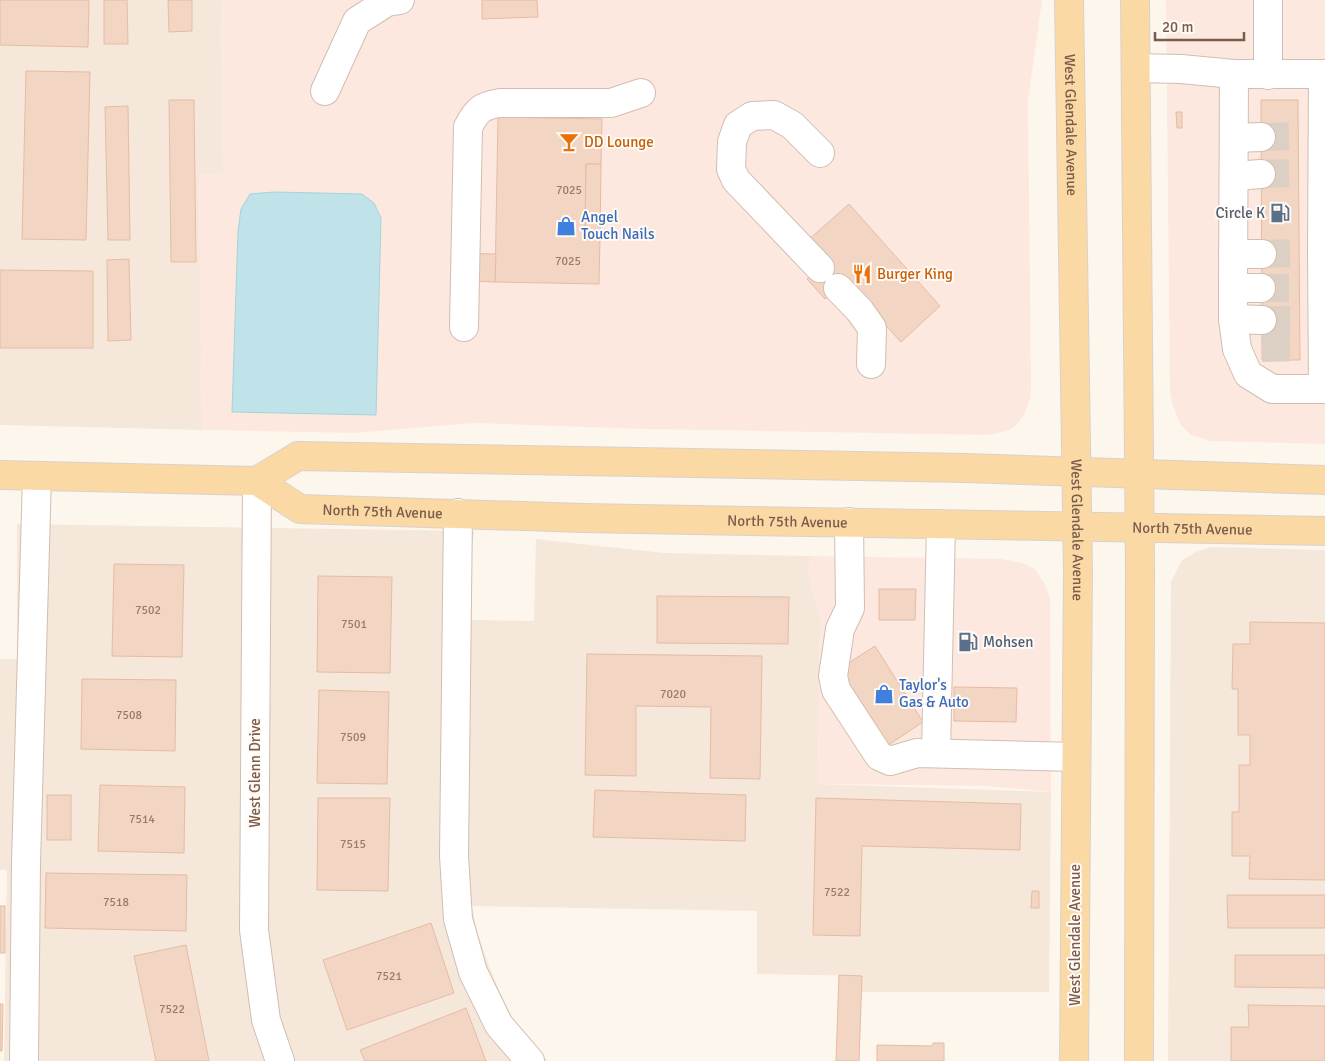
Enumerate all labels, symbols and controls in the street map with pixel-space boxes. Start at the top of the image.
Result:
scale bar [1155,10,1244,42]
text: 20 m [1162,18,1193,36]
street label: West Glendale Avenue [1061,54,1081,196]
bar icon: DD Lounge [558,131,580,153]
place label: DD Lounge [584,133,654,151]
house number: 7025 [556,183,582,198]
fuel station icon: Circle K [1269,202,1291,224]
place label: Circle K [1216,204,1265,222]
place label: Angel Touch Nails [581,208,655,243]
shop icon: Angel Touch Nails [555,215,577,237]
house number: 7025 [555,254,581,269]
restaurant icon: Burger King [851,263,873,285]
place label: Burger King [877,265,953,283]
street label: West Glendale Avenue [1067,459,1087,601]
street label: North 75th Avenue [322,501,443,523]
street label: North 75th Avenue [727,512,848,532]
street label: North 75th Avenue [1132,519,1253,539]
house number: 7502 [135,603,161,618]
house number: 7501 [341,617,367,632]
fuel station icon: Mohsen [957,631,979,653]
place label: Mohsen [983,633,1033,651]
place label: Taylor's Gas & Auto [899,676,969,711]
shop icon: Taylor's Gas & Auto [873,683,895,705]
house number: 7020 [660,687,686,702]
house number: 7508 [116,708,142,723]
street label: West Glenn Drive [246,718,264,828]
house number: 7509 [340,730,366,745]
house number: 7514 [129,812,155,827]
house number: 7515 [340,837,366,852]
street label: West Glendale Avenue [1066,864,1084,1006]
house number: 7522 [824,885,850,900]
house number: 7518 [103,895,129,910]
house number: 7521 [376,969,402,984]
house number: 7522 [159,1002,185,1017]

